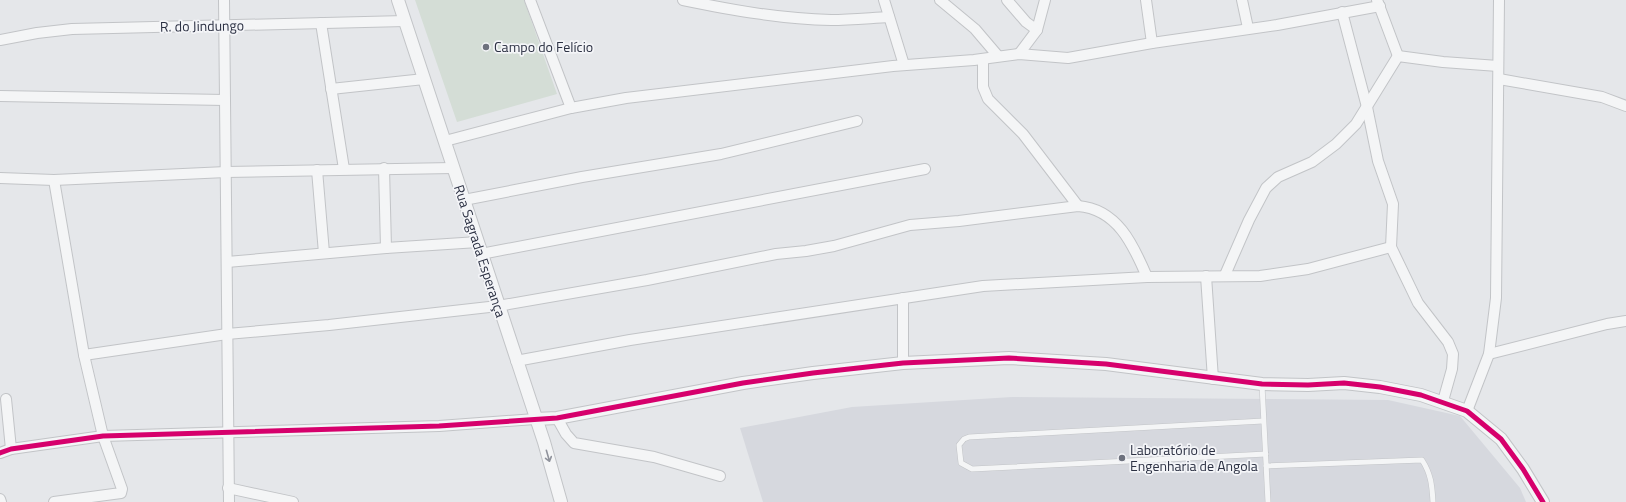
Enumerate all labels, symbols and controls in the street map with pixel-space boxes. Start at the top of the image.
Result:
street label: R. do Jindungo [160,14,244,37]
place label: Campo do Felício [494,36,593,57]
marker: Campo do Felício [481,42,491,52]
street label: Rua Sagrada Esperança [449,182,512,320]
place label: Laboratório de Engenharia de Angola [1130,439,1258,476]
one-way arrow [545,449,552,462]
marker: Laboratório de Engenharia de Angola [1117,453,1127,463]

